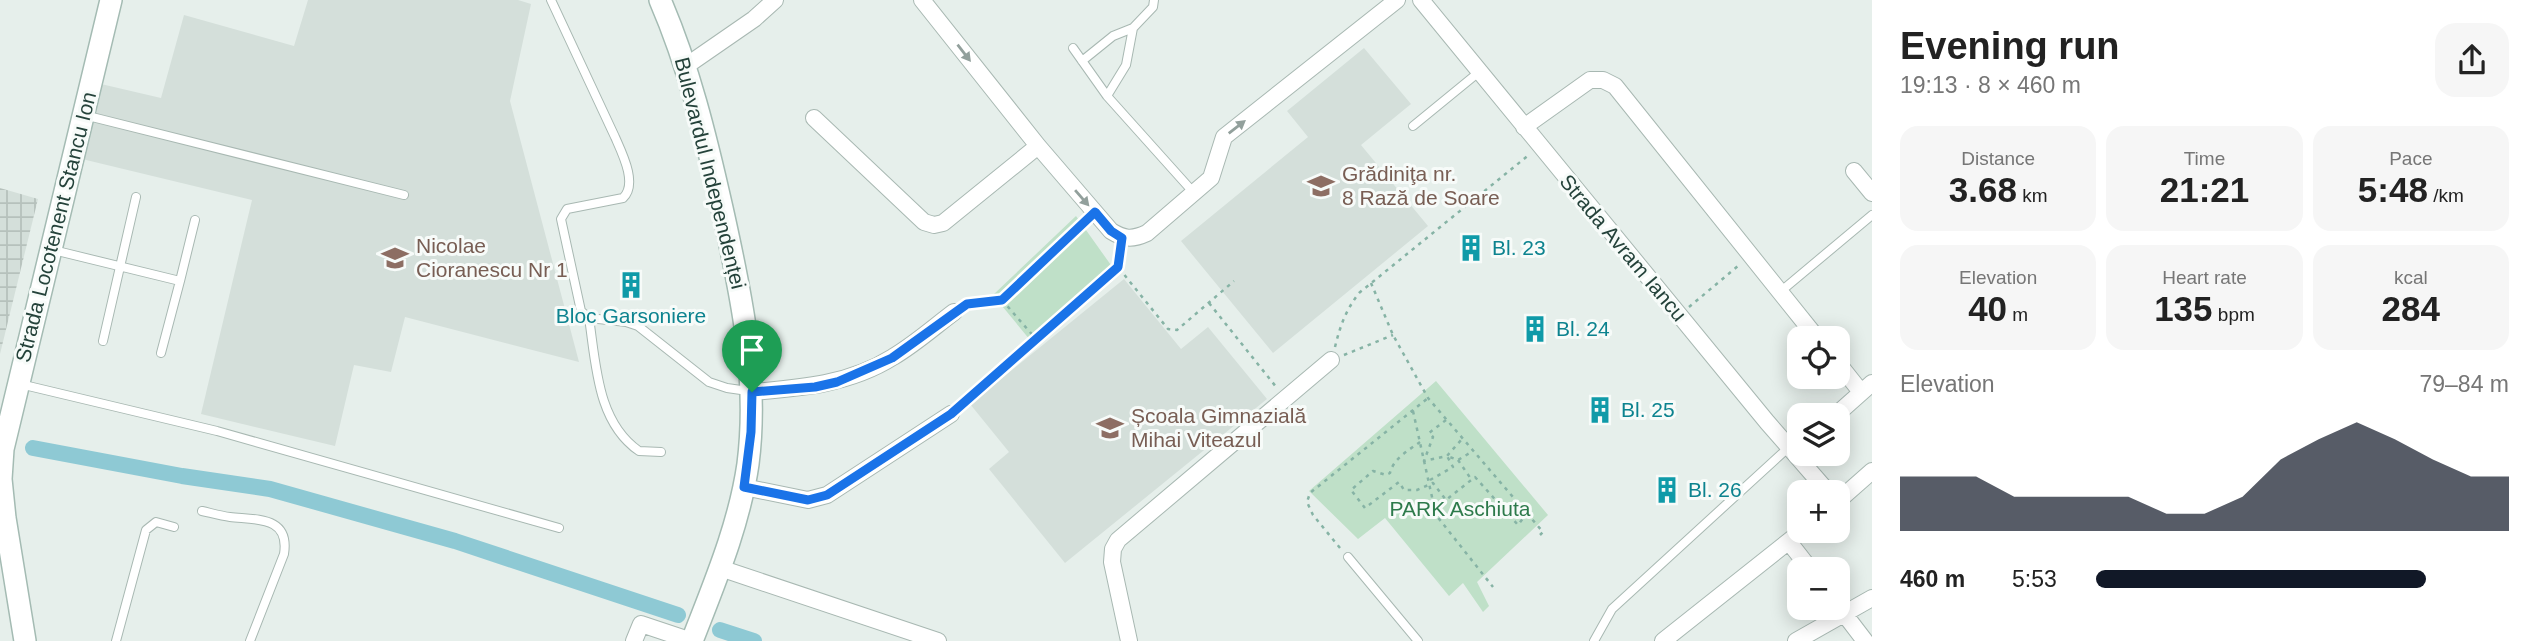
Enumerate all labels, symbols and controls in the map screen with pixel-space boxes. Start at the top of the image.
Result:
button: share [2435,23,2509,97]
text: Evening run [1900,25,2120,67]
one-way arrow [957,44,972,62]
street label: Bulevardul Independenței [671,55,750,291]
text: 19:13 · 8 × 460 m [1900,72,2081,98]
street label: Strada Locotenent Stancu Ion [11,89,100,364]
one-way arrow [1228,119,1246,134]
text: Distance [1961,148,2035,169]
text: Time [2184,148,2225,169]
text: Pace [2389,148,2432,169]
place label: Grădiniţa nr. 8 Rază de Soare [1342,162,1500,209]
street label: Strada Avram Iancu [1555,170,1691,326]
text: 3.68 [1949,170,2017,209]
text: 21:21 [2160,170,2249,209]
text: 5:48 [2358,170,2428,209]
school or university icon: Grădiniţa nr. 8 Rază de Soare [1306,171,1336,201]
text: km [2017,185,2048,206]
text: /km [2428,185,2464,206]
one-way arrow [1074,189,1090,207]
building icon: Bl. 23 [1456,233,1486,263]
place label: Nicolae Cioranescu Nr 1 [416,234,568,281]
place label: Bl. 23 [1492,236,1546,259]
school or university icon: Nicolae Cioranescu Nr 1 [380,243,410,273]
text: Elevation [1959,267,2037,288]
text: Heart rate [2162,267,2247,288]
text: kcal [2394,267,2428,288]
building icon: Bloc Garsoniere [616,270,646,300]
text: 40 [1968,289,2007,328]
text: 135 [2154,289,2213,328]
text: 284 [2382,289,2440,328]
place label: Bloc Garsoniere [556,304,706,327]
text: m [2007,304,2028,325]
text: bpm [2213,304,2255,325]
building icon: Bl. 24 [1520,314,1550,344]
place label: Bl. 24 [1556,317,1610,340]
pin [722,320,782,392]
map controls [1787,326,1850,620]
button: locate [1787,326,1850,389]
icon: arrive [733,331,771,369]
text: Elevation [1900,371,1995,397]
text: 79–84 m [2419,371,2509,397]
building icon: Bl. 25 [1585,395,1615,425]
place label: Bl. 25 [1621,398,1675,421]
button: layers [1787,403,1850,466]
place label: Școala Gimnazială Mihai Viteazul [1131,404,1306,451]
school or university icon: Școala Gimnazială Mihai Viteazul [1095,413,1125,443]
building icon: Bl. 26 [1652,475,1682,505]
place label: Bl. 26 [1688,478,1742,501]
button: + [1787,480,1850,543]
park label: PARK Aschiuta [1390,497,1531,520]
button: − [1787,557,1850,620]
text: 460 m [1900,566,1965,592]
text: 5:53 [2012,566,2057,592]

